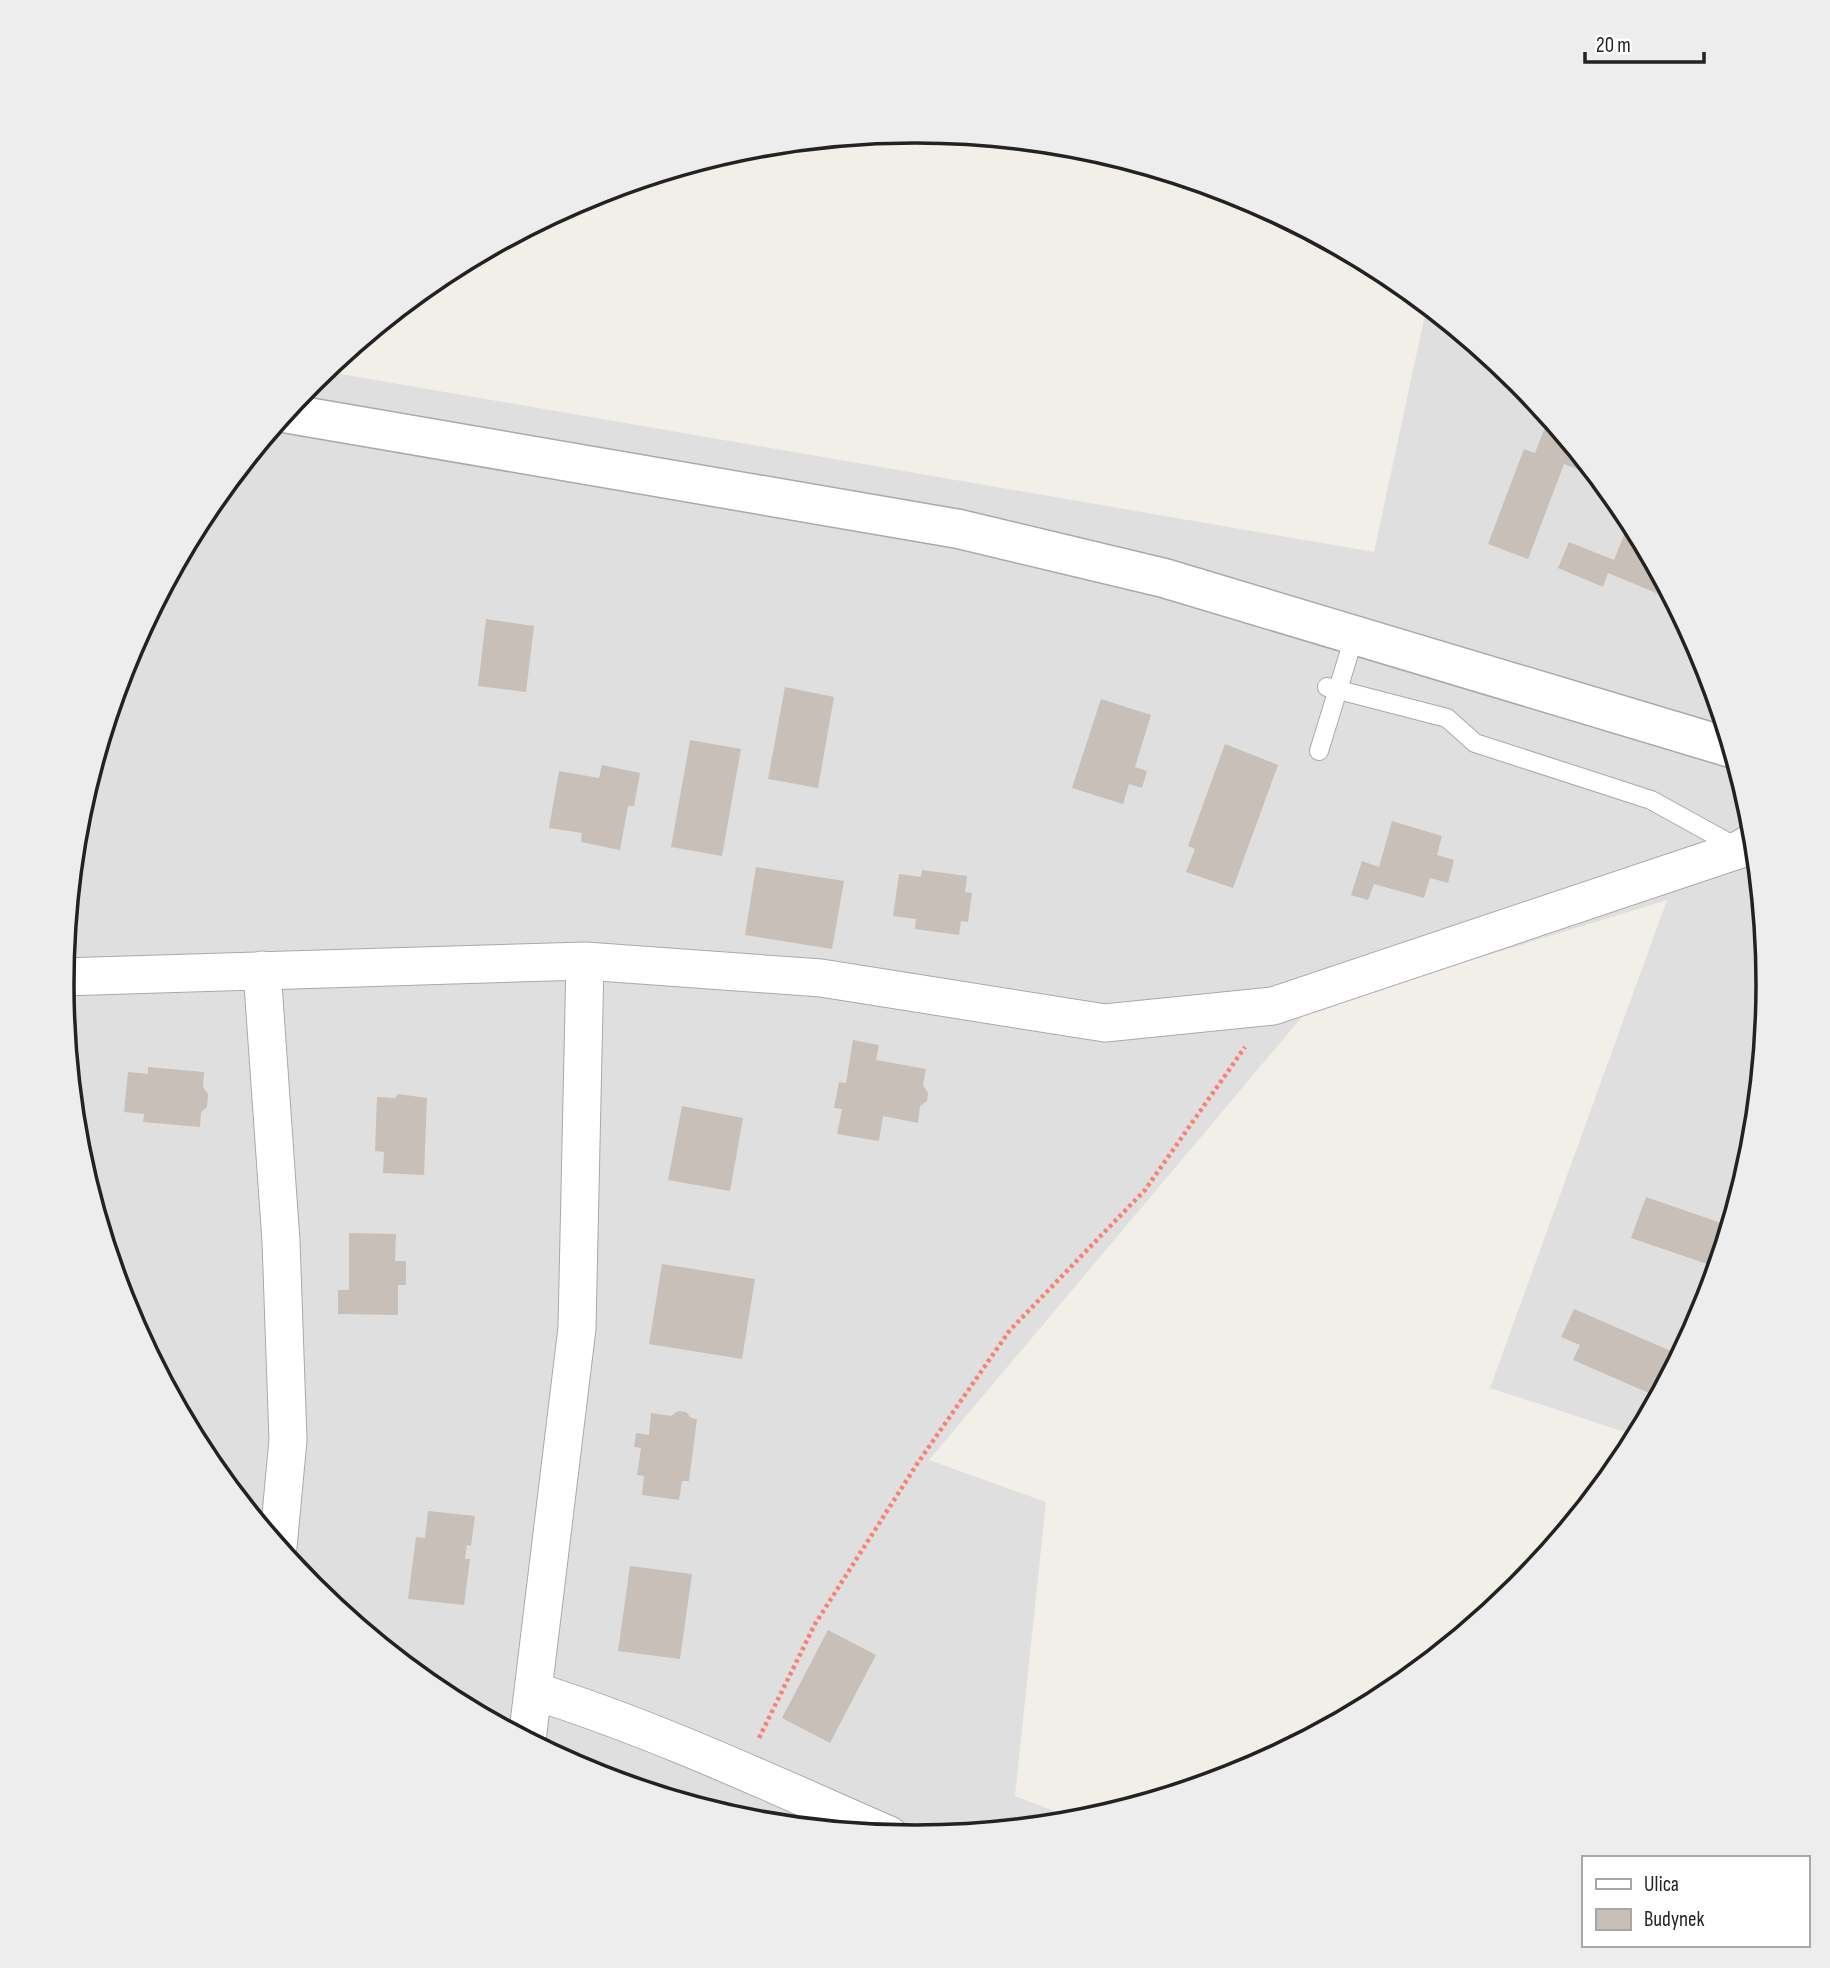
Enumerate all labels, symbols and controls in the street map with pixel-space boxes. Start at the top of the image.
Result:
scale bar [1585,21,1704,65]
text: 20 m [1596,33,1631,58]
legend [1582,1856,1809,1947]
text: Ulica [1644,1872,1679,1897]
text: Budynek [1644,1907,1704,1932]

